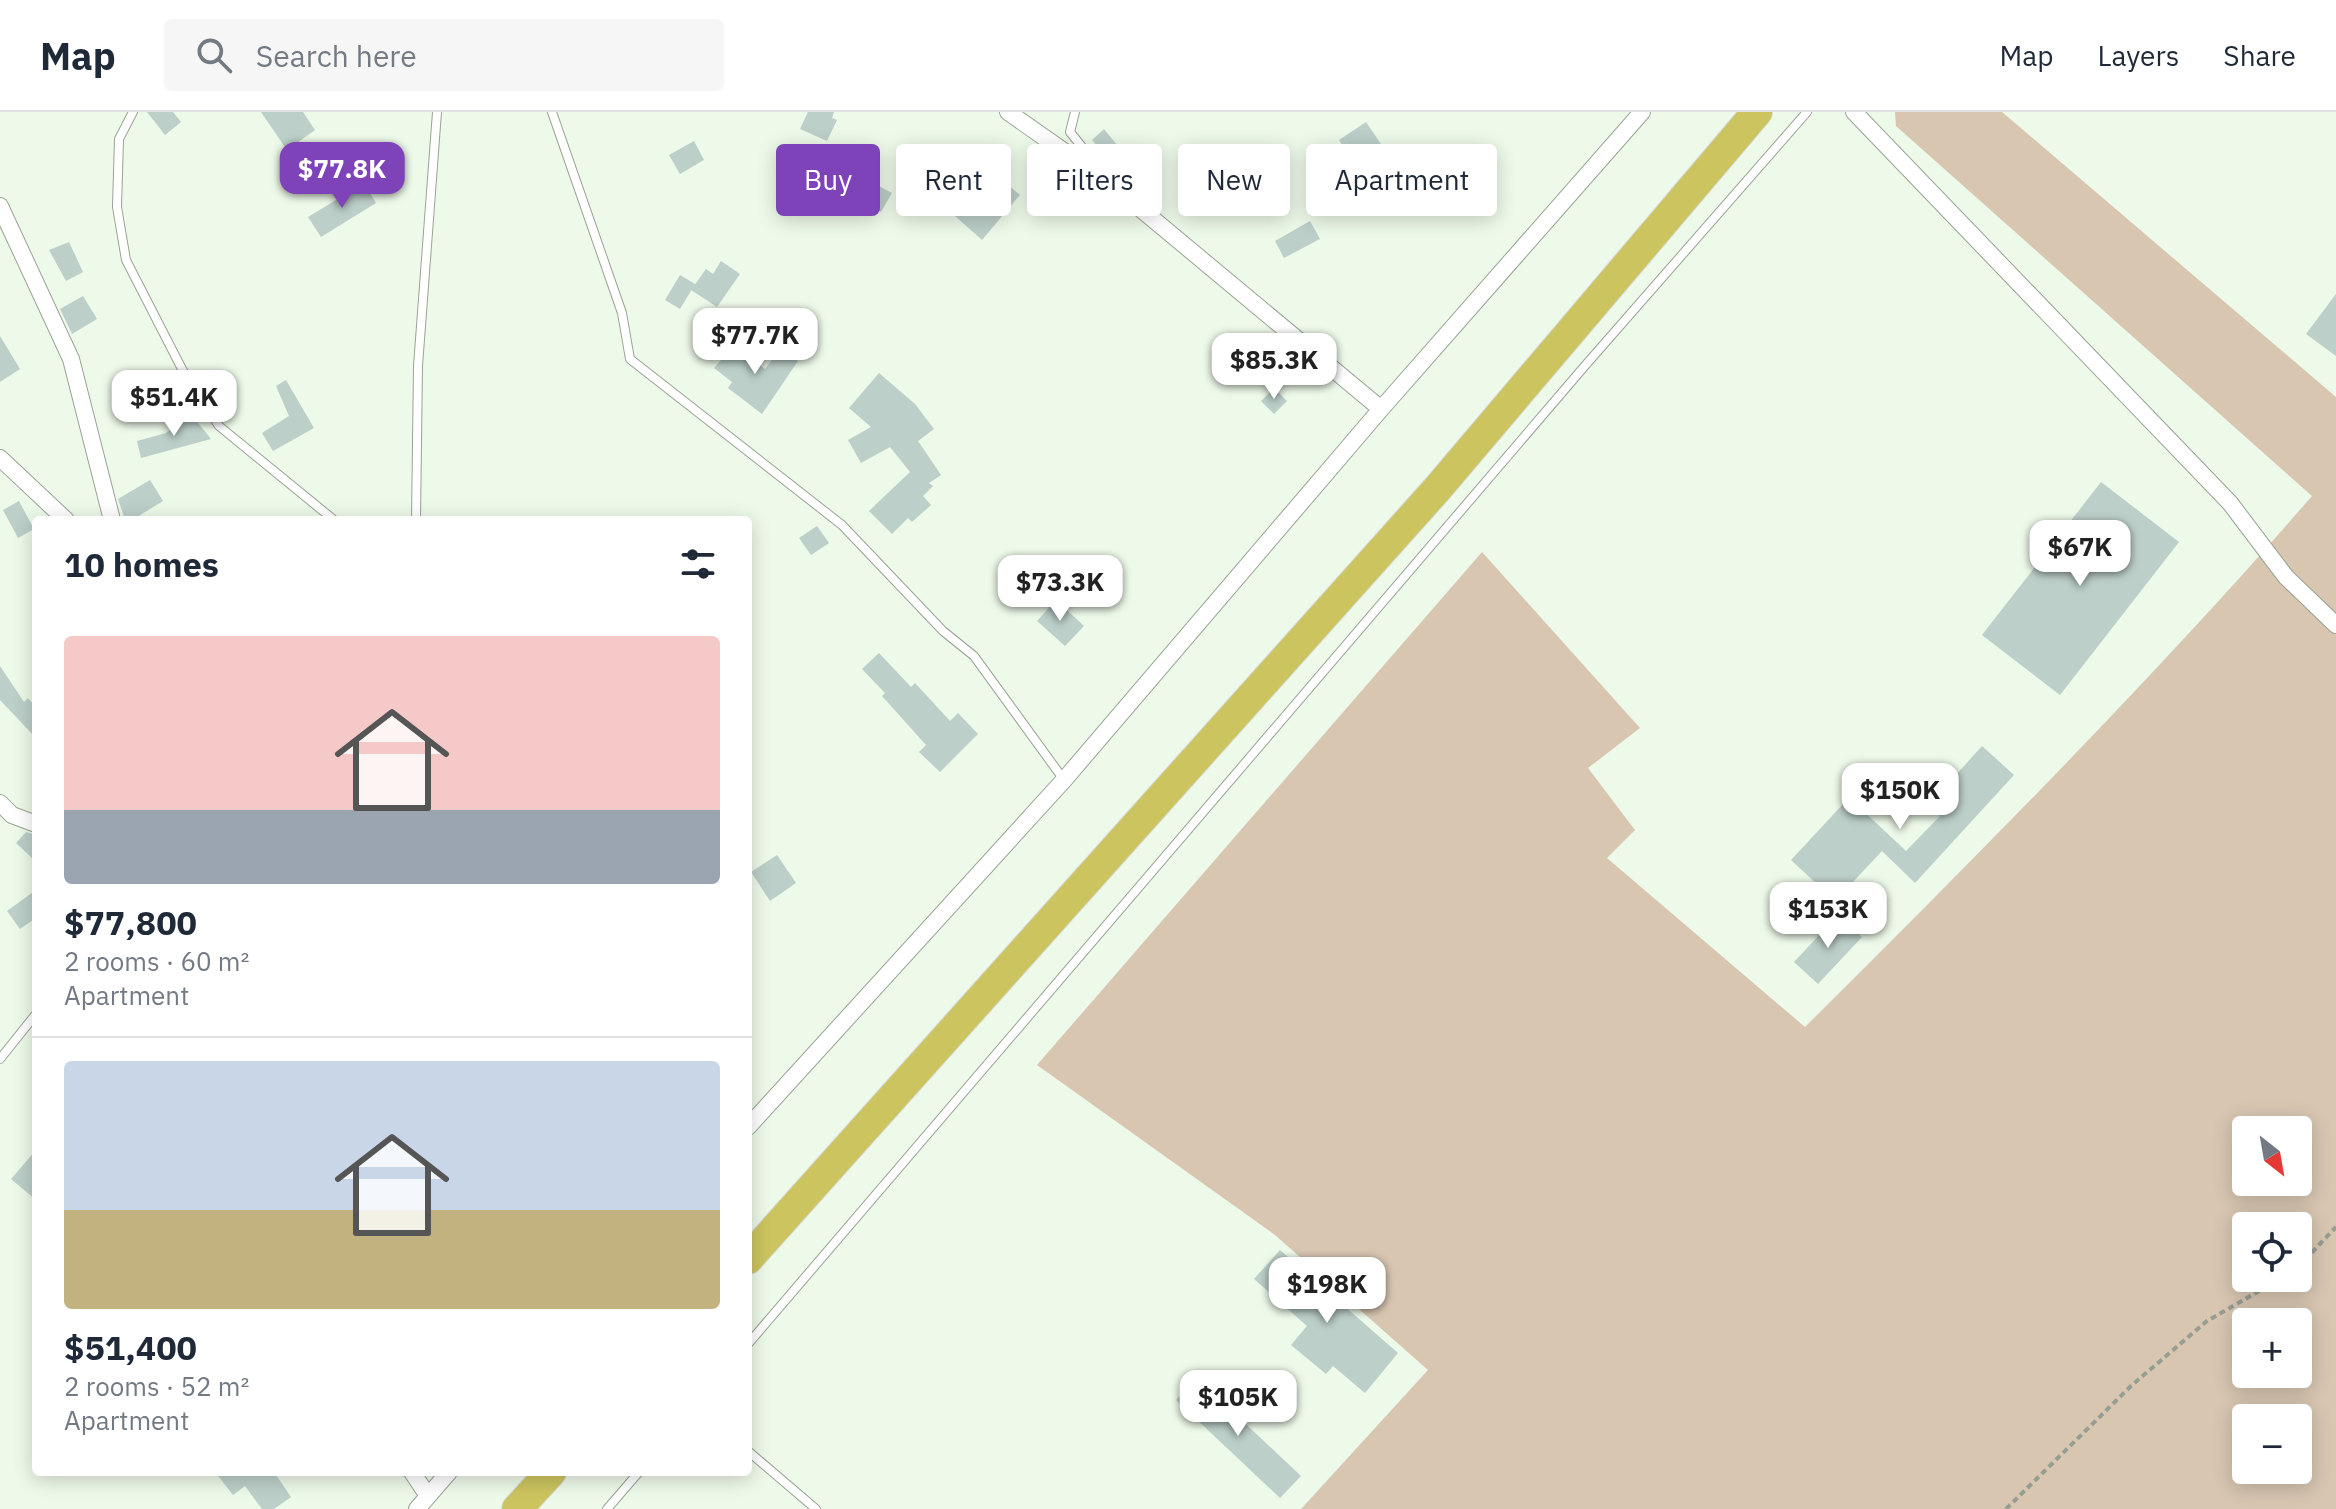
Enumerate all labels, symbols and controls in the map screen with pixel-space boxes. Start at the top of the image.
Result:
search box [164,19,724,91]
text: Map [40,31,116,80]
icon: search [192,33,236,77]
text: Search here [256,36,417,75]
text: Map [1999,37,2053,74]
text: Layers [2097,37,2179,74]
text: Share [2223,37,2296,74]
pin: $77.8K [277,142,407,210]
chip: Buy [776,144,880,216]
chip: Rent [896,144,1011,216]
chip: Filters [1027,144,1162,216]
chip: New [1178,144,1290,216]
chip: Apartment [1306,144,1497,216]
text: $77.8K [298,151,386,185]
pin: $77.7K [690,308,820,376]
text: $77.7K [711,317,799,351]
pin: $85.3K [1209,333,1339,401]
text: $85.3K [1230,342,1318,376]
pin: $51.4K [109,370,239,438]
text: $51.4K [130,379,218,413]
pin: $67K [2033,520,2127,588]
text: $67K [2048,529,2112,563]
text: 10 homes [64,542,219,586]
icon: filters [676,542,720,586]
pin: $73.3K [995,555,1125,623]
text: $73.3K [1016,564,1104,598]
icon: home [320,688,464,832]
pin: $150K [1844,763,1956,831]
text: $150K [1860,772,1940,806]
pin: $153K [1772,882,1884,950]
text: $153K [1788,891,1868,925]
text: $77,800 [64,900,197,944]
text: 2 rooms · 60 m² [64,944,249,978]
text: Apartment [64,978,189,1012]
icon: home [320,1113,464,1257]
north arrow [2232,1116,2312,1196]
map controls [2232,1116,2312,1484]
button: locate [2232,1212,2312,1292]
pin: $198K [1271,1257,1383,1325]
text: $198K [1287,1266,1367,1300]
button: + [2232,1308,2312,1388]
text: $51,400 [64,1325,197,1369]
text: 2 rooms · 52 m² [64,1369,249,1403]
pin: $105K [1182,1370,1294,1438]
text: $105K [1198,1379,1278,1413]
text: Apartment [64,1403,189,1437]
button: − [2232,1404,2312,1484]

